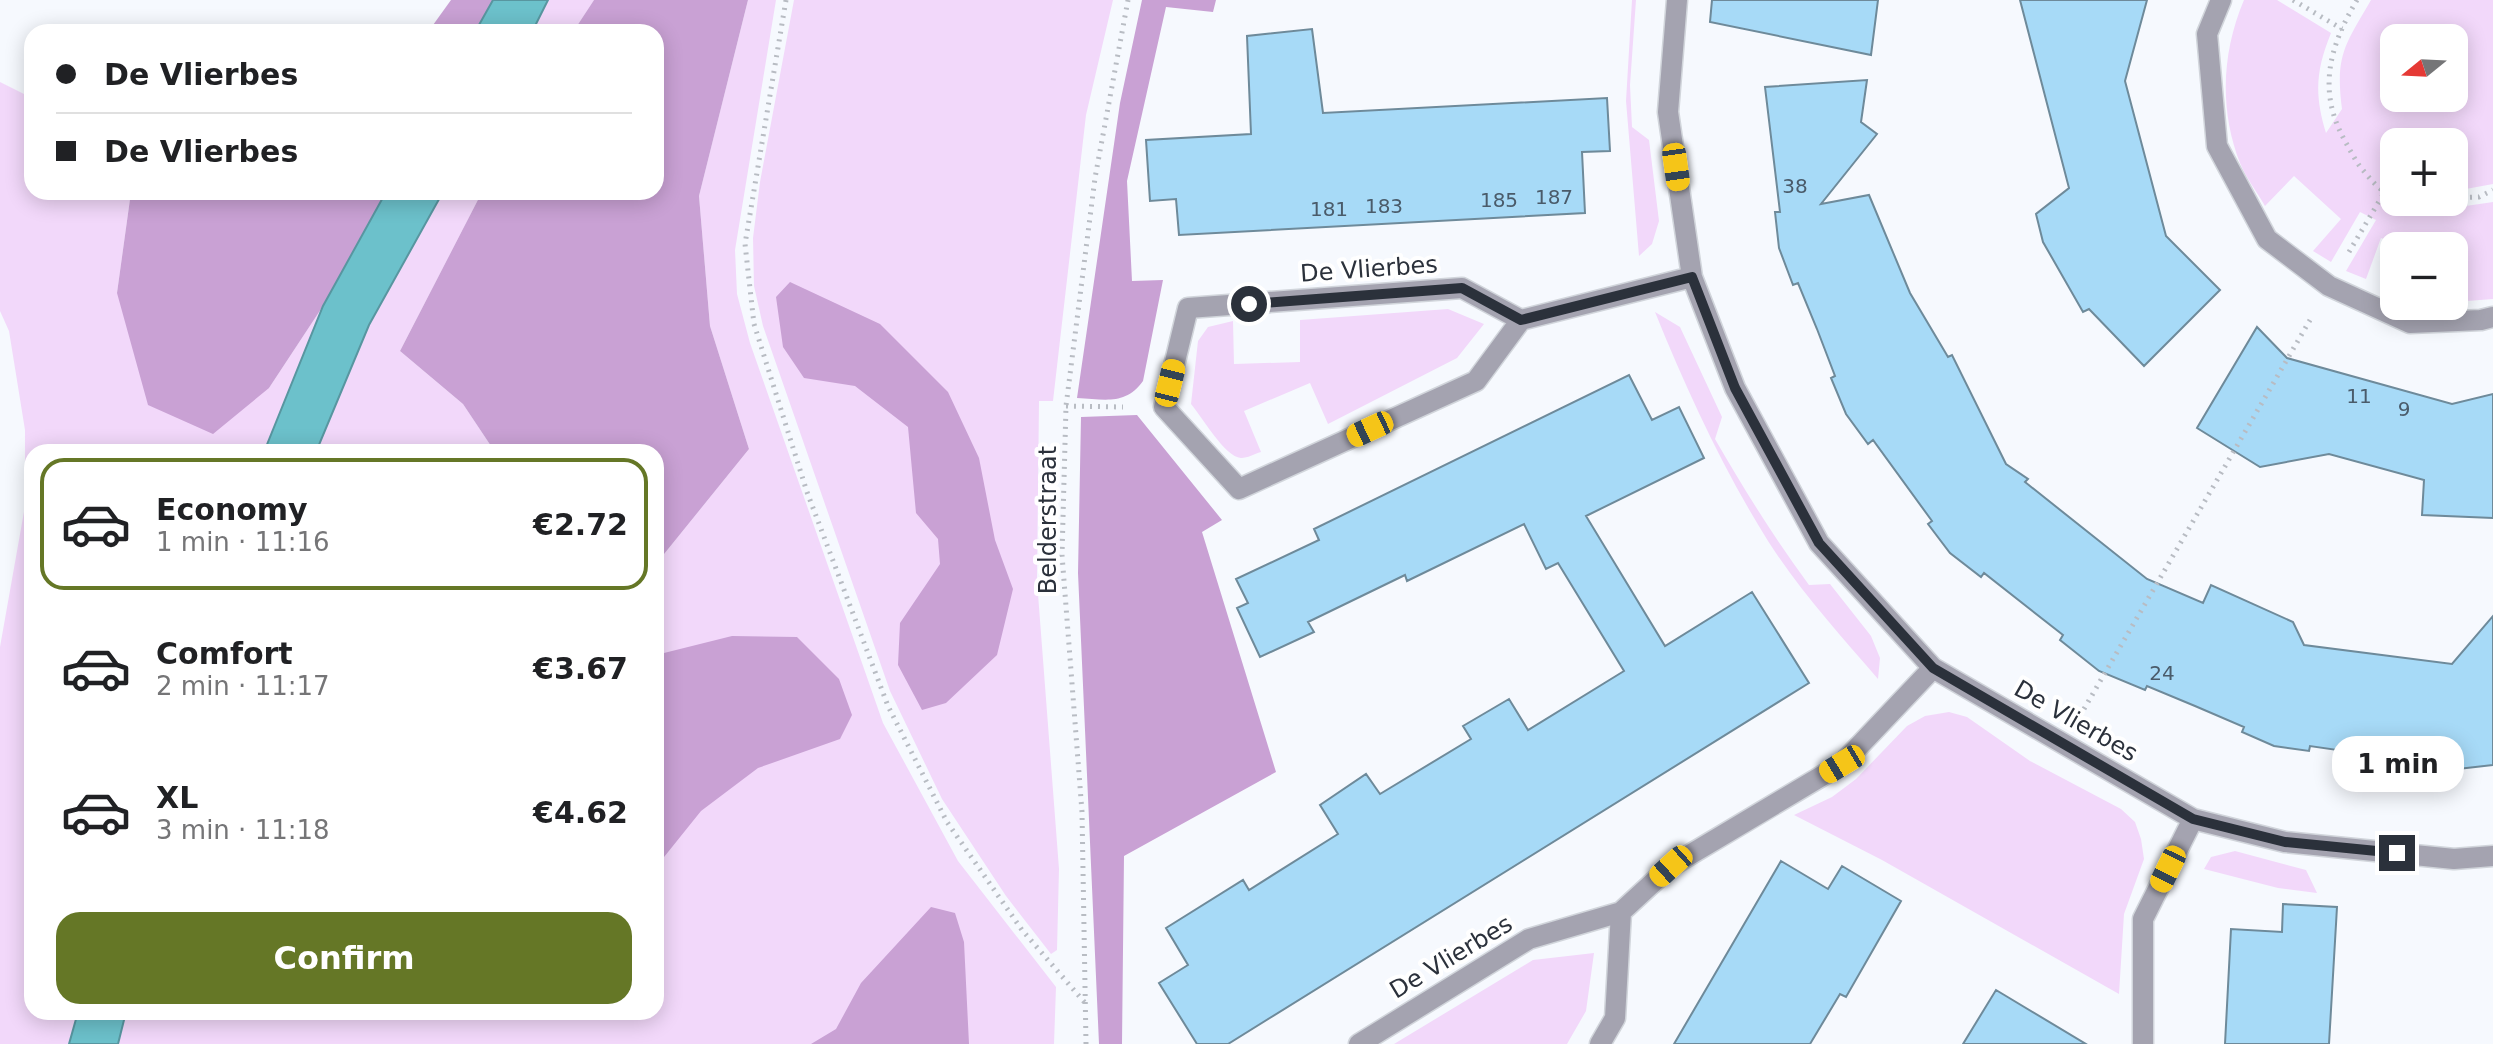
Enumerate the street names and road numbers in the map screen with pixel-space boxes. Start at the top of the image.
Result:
street label: De Vlierbes [1299,250,1439,288]
street label: Belderstraat [1034,446,1062,594]
street label: De Vlierbes [2009,674,2143,768]
street label: De Vlierbes [1385,910,1517,1004]

